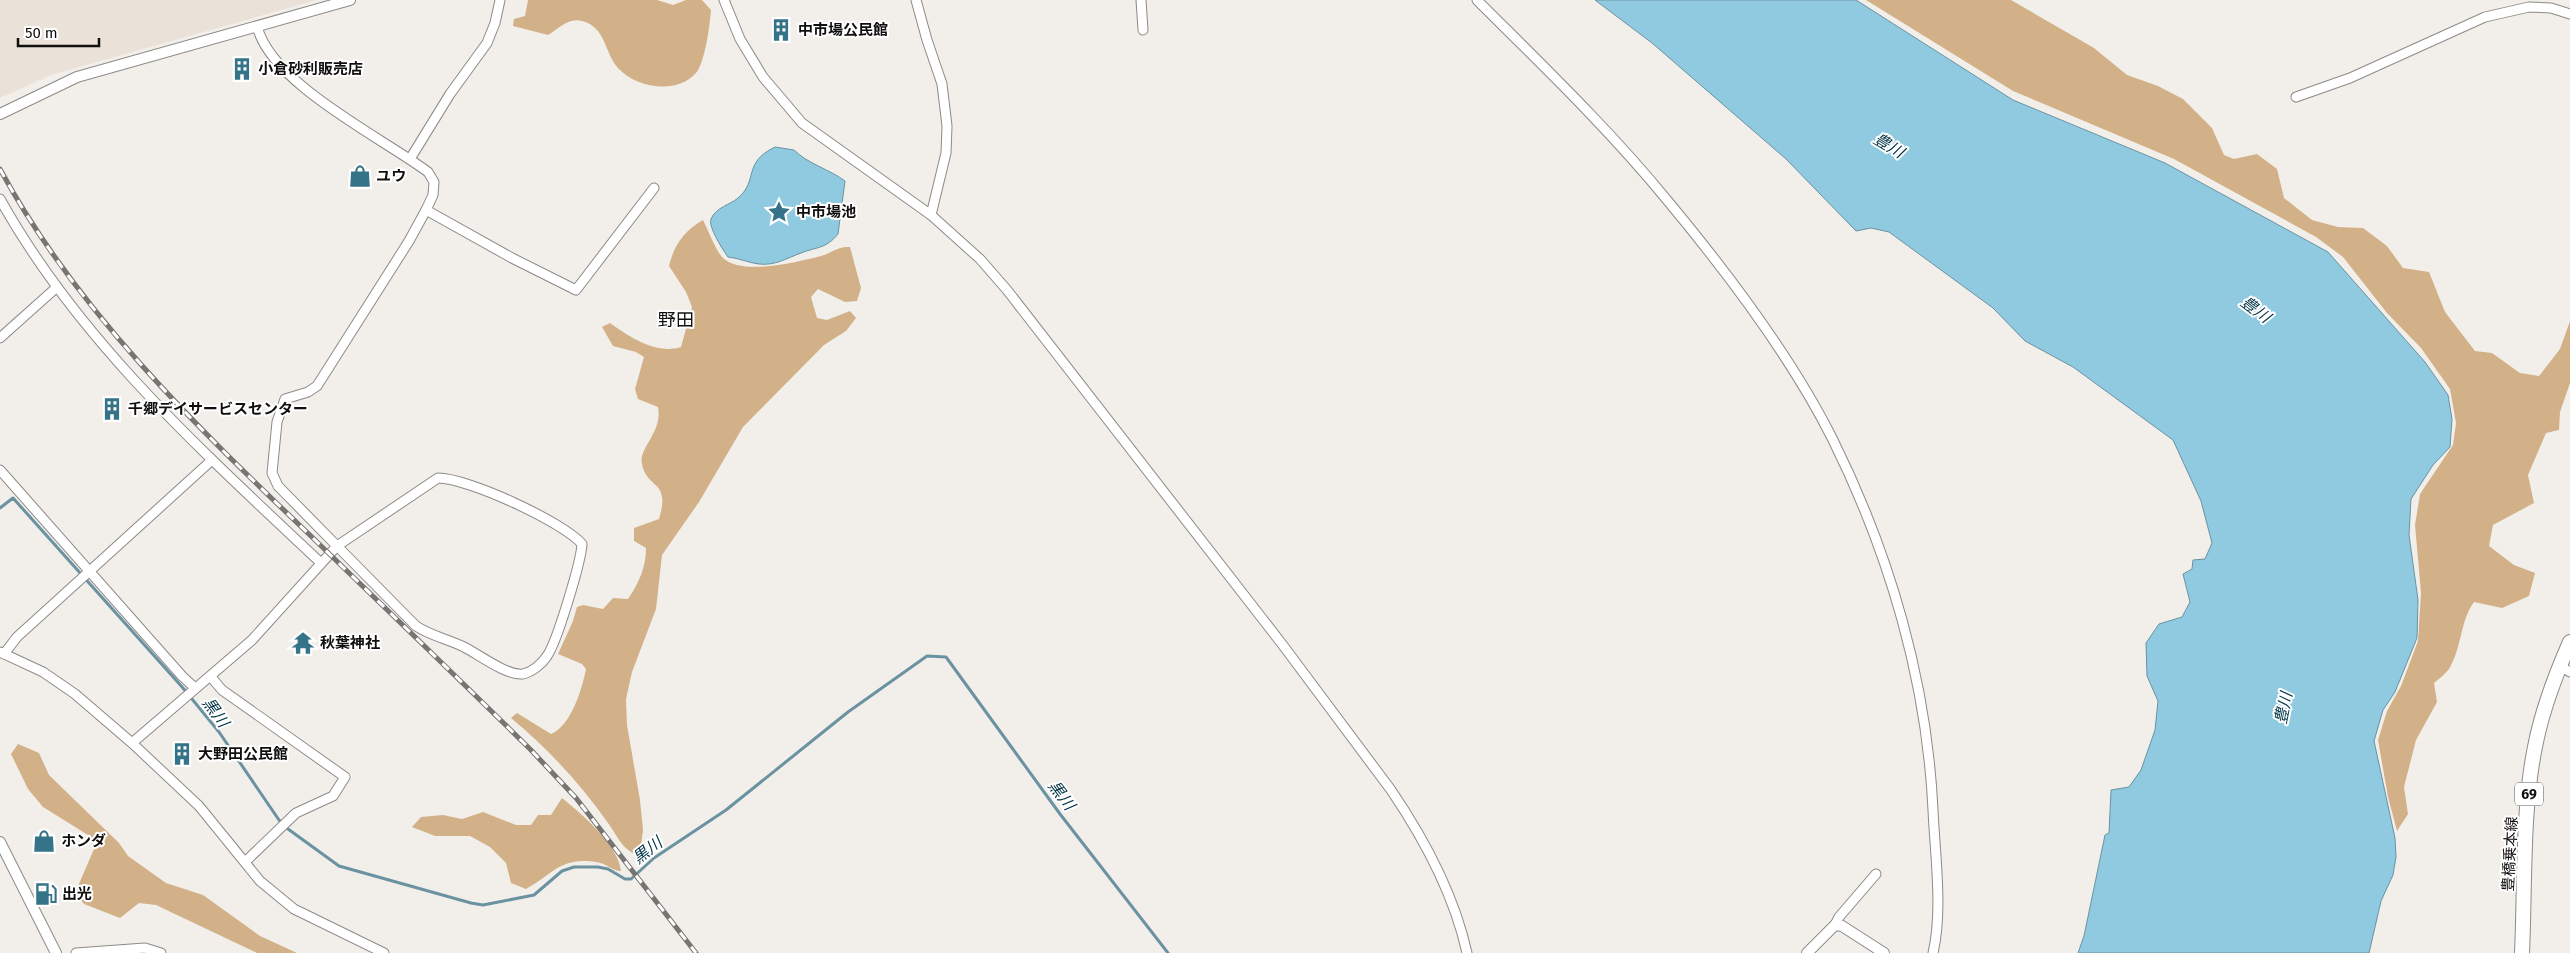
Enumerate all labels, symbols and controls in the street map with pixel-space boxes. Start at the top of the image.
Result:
scale bar [18,15,99,47]
building icon: 中市場公民館 [768,17,794,43]
place label: 中市場公民館 [798,21,888,39]
text: 50 m [25,24,58,42]
building icon: 小倉砂利販売店 [229,56,255,82]
place label: 小倉砂利販売店 [258,60,363,78]
water label: 豊川 [1870,129,1909,163]
shop icon: ユウ [347,163,373,189]
place label: ユウ [376,167,406,185]
place icon: 中市場池 [766,199,792,225]
place label: 中市場池 [796,203,856,221]
water label: 豊川 [2237,292,2276,328]
district label: 野田 [658,309,694,331]
building icon: 千郷デイサービスセンター [99,396,125,422]
place label: 千郷デイサービスセンター [128,400,308,418]
temple icon: 秋葉神社 [290,630,316,656]
place label: 秋葉神社 [320,634,380,652]
water label: 豊川 [2271,689,2296,726]
water label: 黒川 [199,694,234,732]
building icon: 大野田公民館 [169,741,195,767]
place label: 大野田公民館 [198,745,288,763]
water label: 黒川 [1044,777,1080,815]
road number: 69 [2515,782,2543,806]
street label: 豊橋乗本線 [2499,816,2521,892]
shop icon: ホンダ [31,828,57,854]
place label: ホンダ [61,832,106,850]
water label: 黒川 [629,832,667,868]
fuel station icon: 出光 [33,881,59,907]
place label: 出光 [62,885,92,903]

